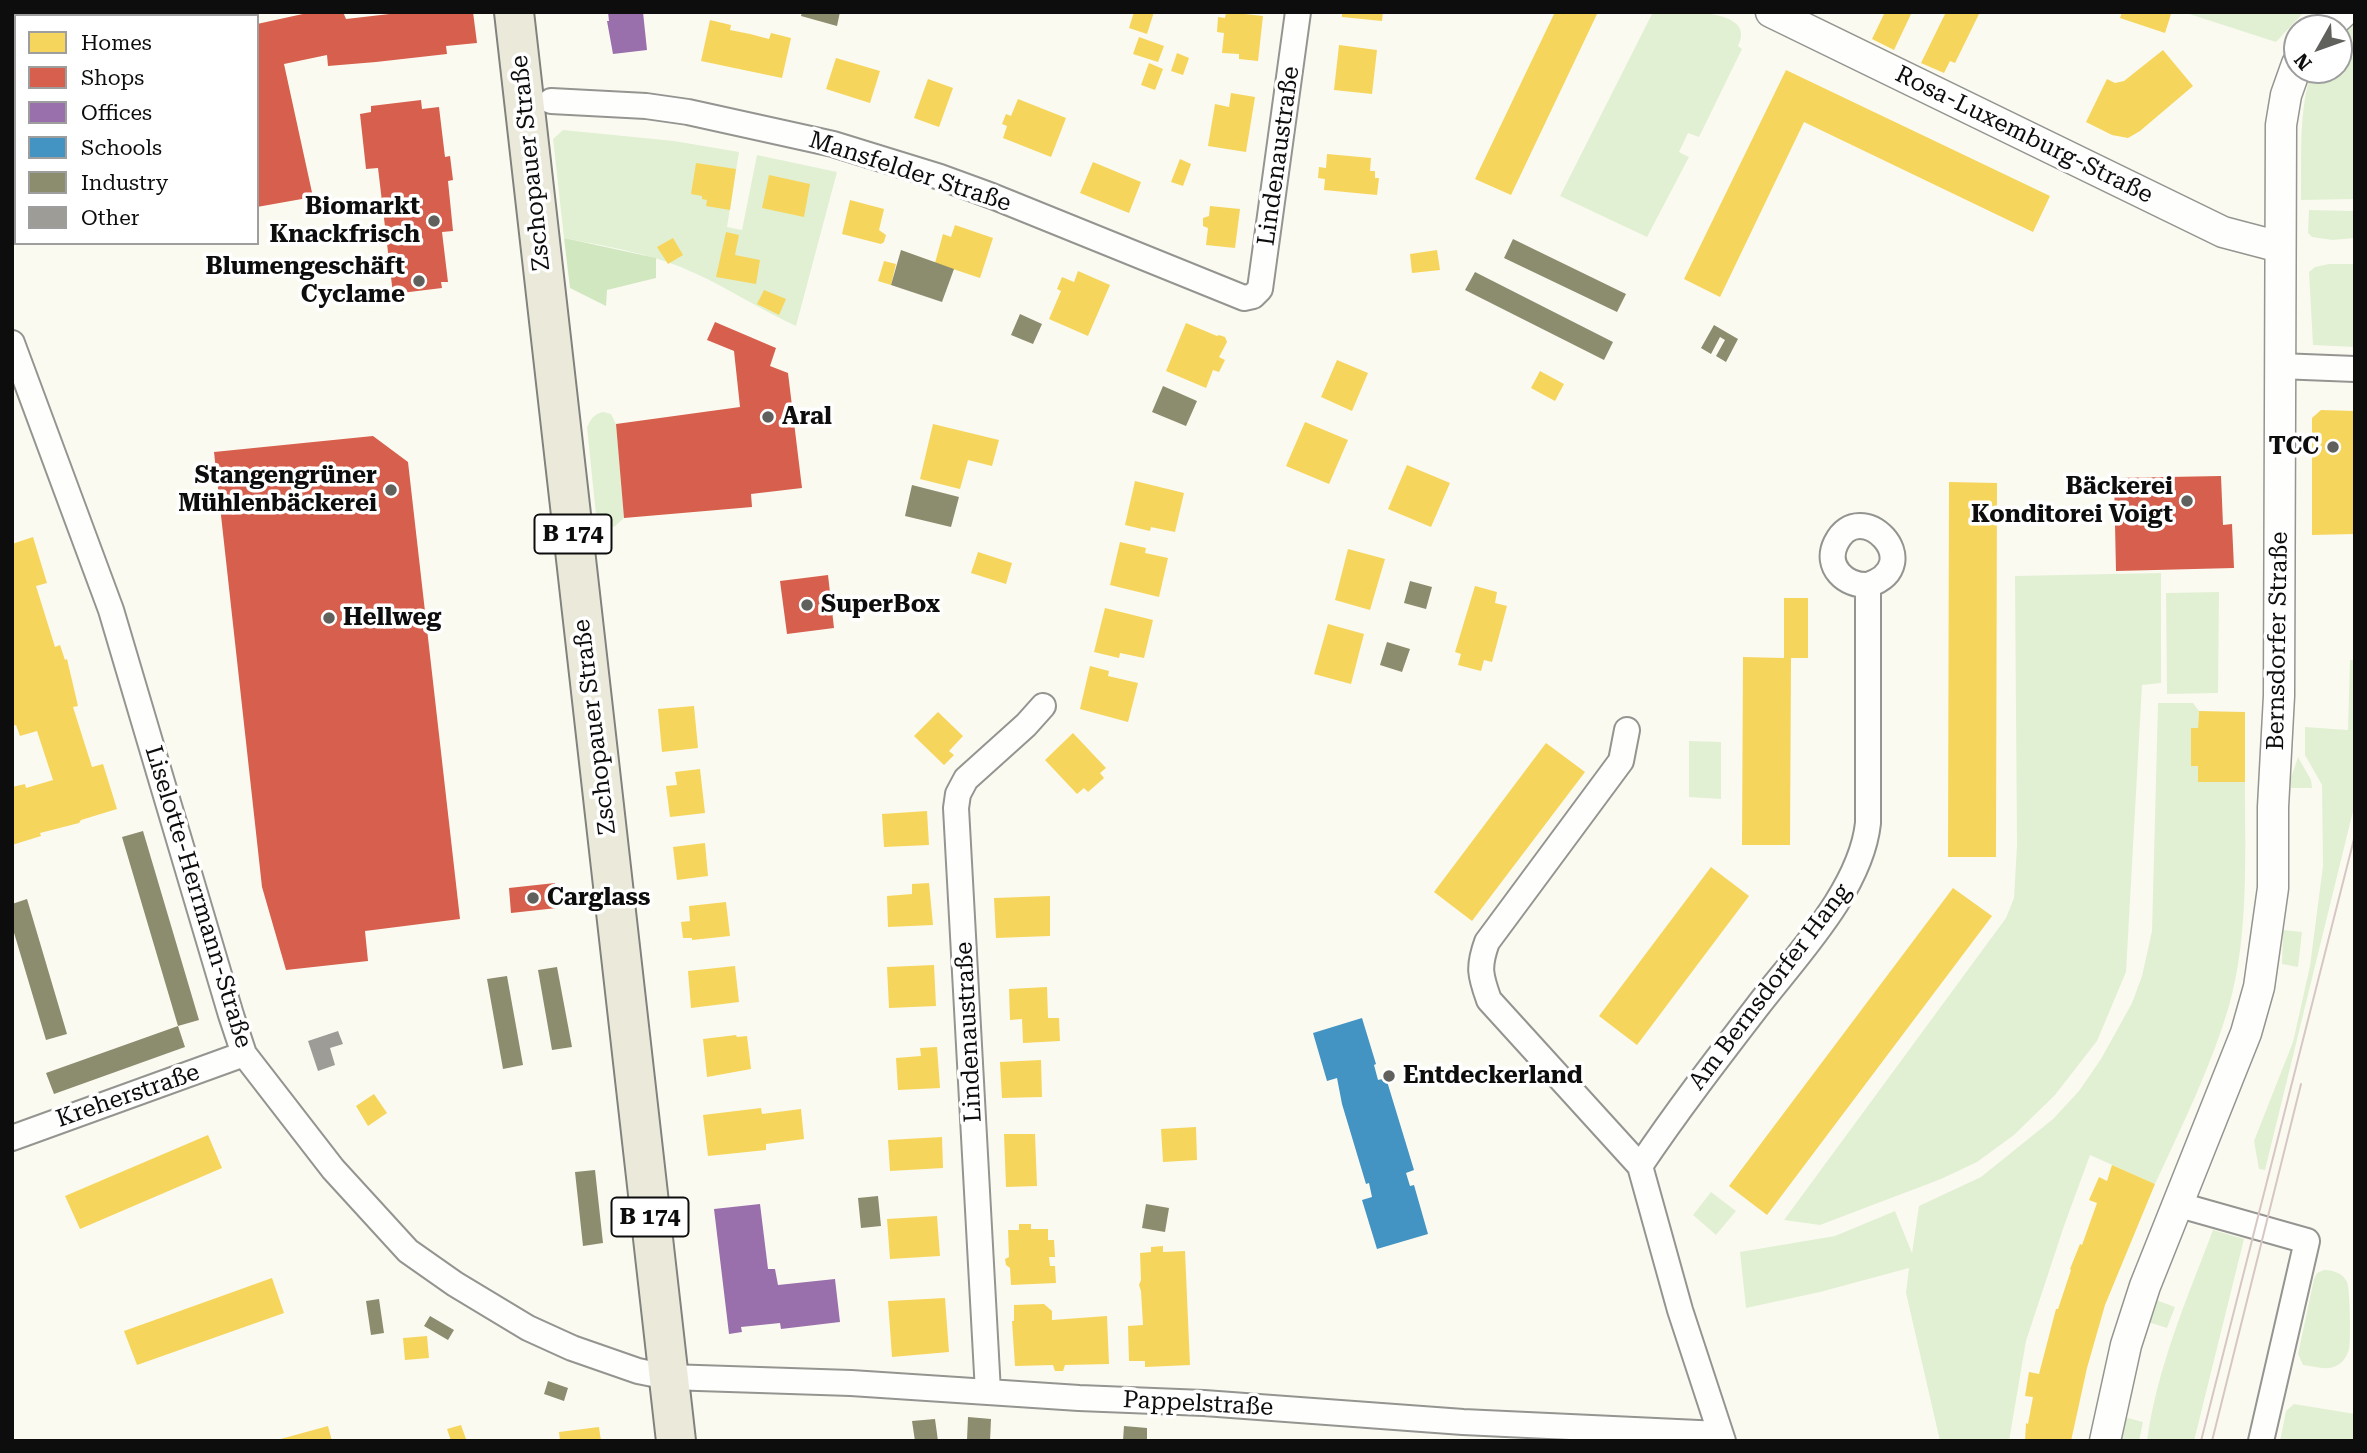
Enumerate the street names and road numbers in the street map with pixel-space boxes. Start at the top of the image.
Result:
street label: Zschopauer Straße [505,54,557,272]
street label: Rosa-Luxemburg-Straße [1891,60,2157,210]
street label: Lindenaustraße [1252,64,1306,248]
street label: Mansfelder Straße [805,126,1015,218]
road number: B 174 [534,514,612,554]
street label: Bernsdorfer Straße [2262,531,2294,751]
street label: Zschopauer Straße [567,618,623,836]
street label: Liselotte-Herrmann-Straße [138,742,258,1052]
street label: Am Bernsdorfer Hang [1683,878,1857,1096]
street label: Lindenaustraße [950,941,988,1123]
street label: Kreherstraße [53,1058,203,1134]
road number: B 174 [612,1198,688,1236]
street label: Pappelstraße [1122,1386,1274,1422]

